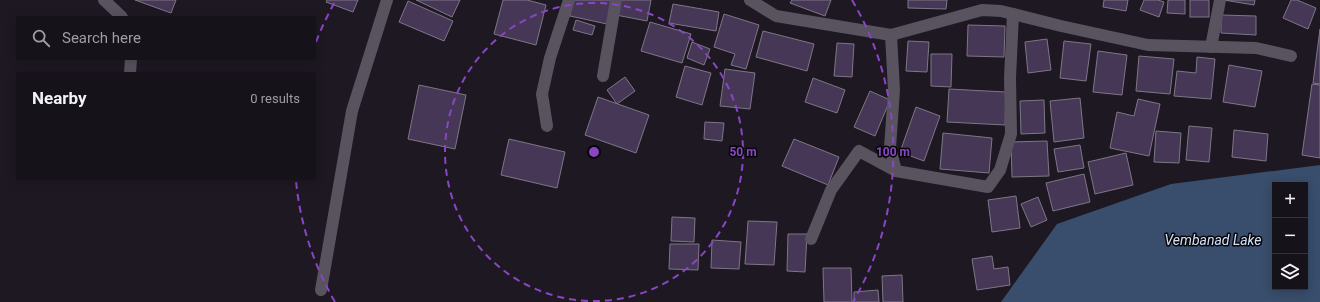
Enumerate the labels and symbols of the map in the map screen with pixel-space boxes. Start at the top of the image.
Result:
centre of rings [587,145,601,159]
text: 50 m [729,145,757,159]
text: 100 m [876,145,910,159]
water label: Vembanad Lake [1164,232,1262,248]

